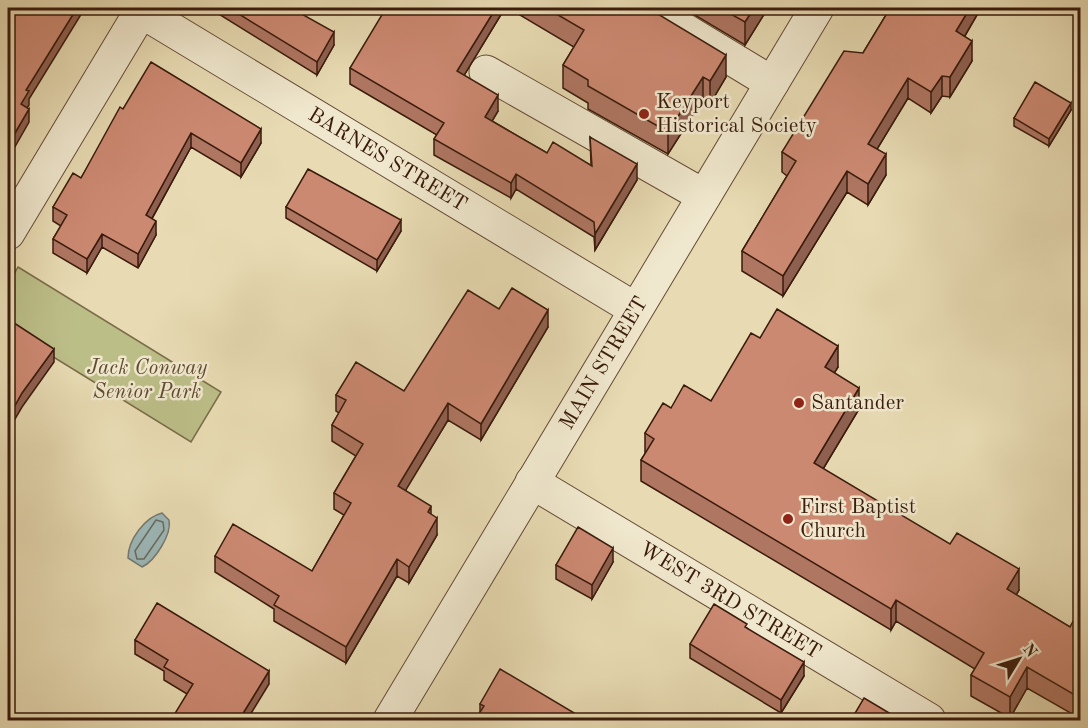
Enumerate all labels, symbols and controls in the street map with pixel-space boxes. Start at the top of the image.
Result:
place label: Keyport Historical Society [656,92,817,137]
street label: BARNES STREET [305,104,471,216]
marker: Keyport Historical Society [637,107,651,121]
street label: MAIN STREET [556,293,652,433]
park label: Jack Conway Senior Park [87,358,207,403]
place label: Santander [811,393,904,414]
marker: Santander [792,396,806,410]
place label: First Baptist Church [800,497,916,542]
marker: First Baptist Church [781,512,795,526]
street label: WEST 3RD STREET [636,538,824,663]
north arrow [989,629,1049,689]
text: N [1019,641,1040,661]

